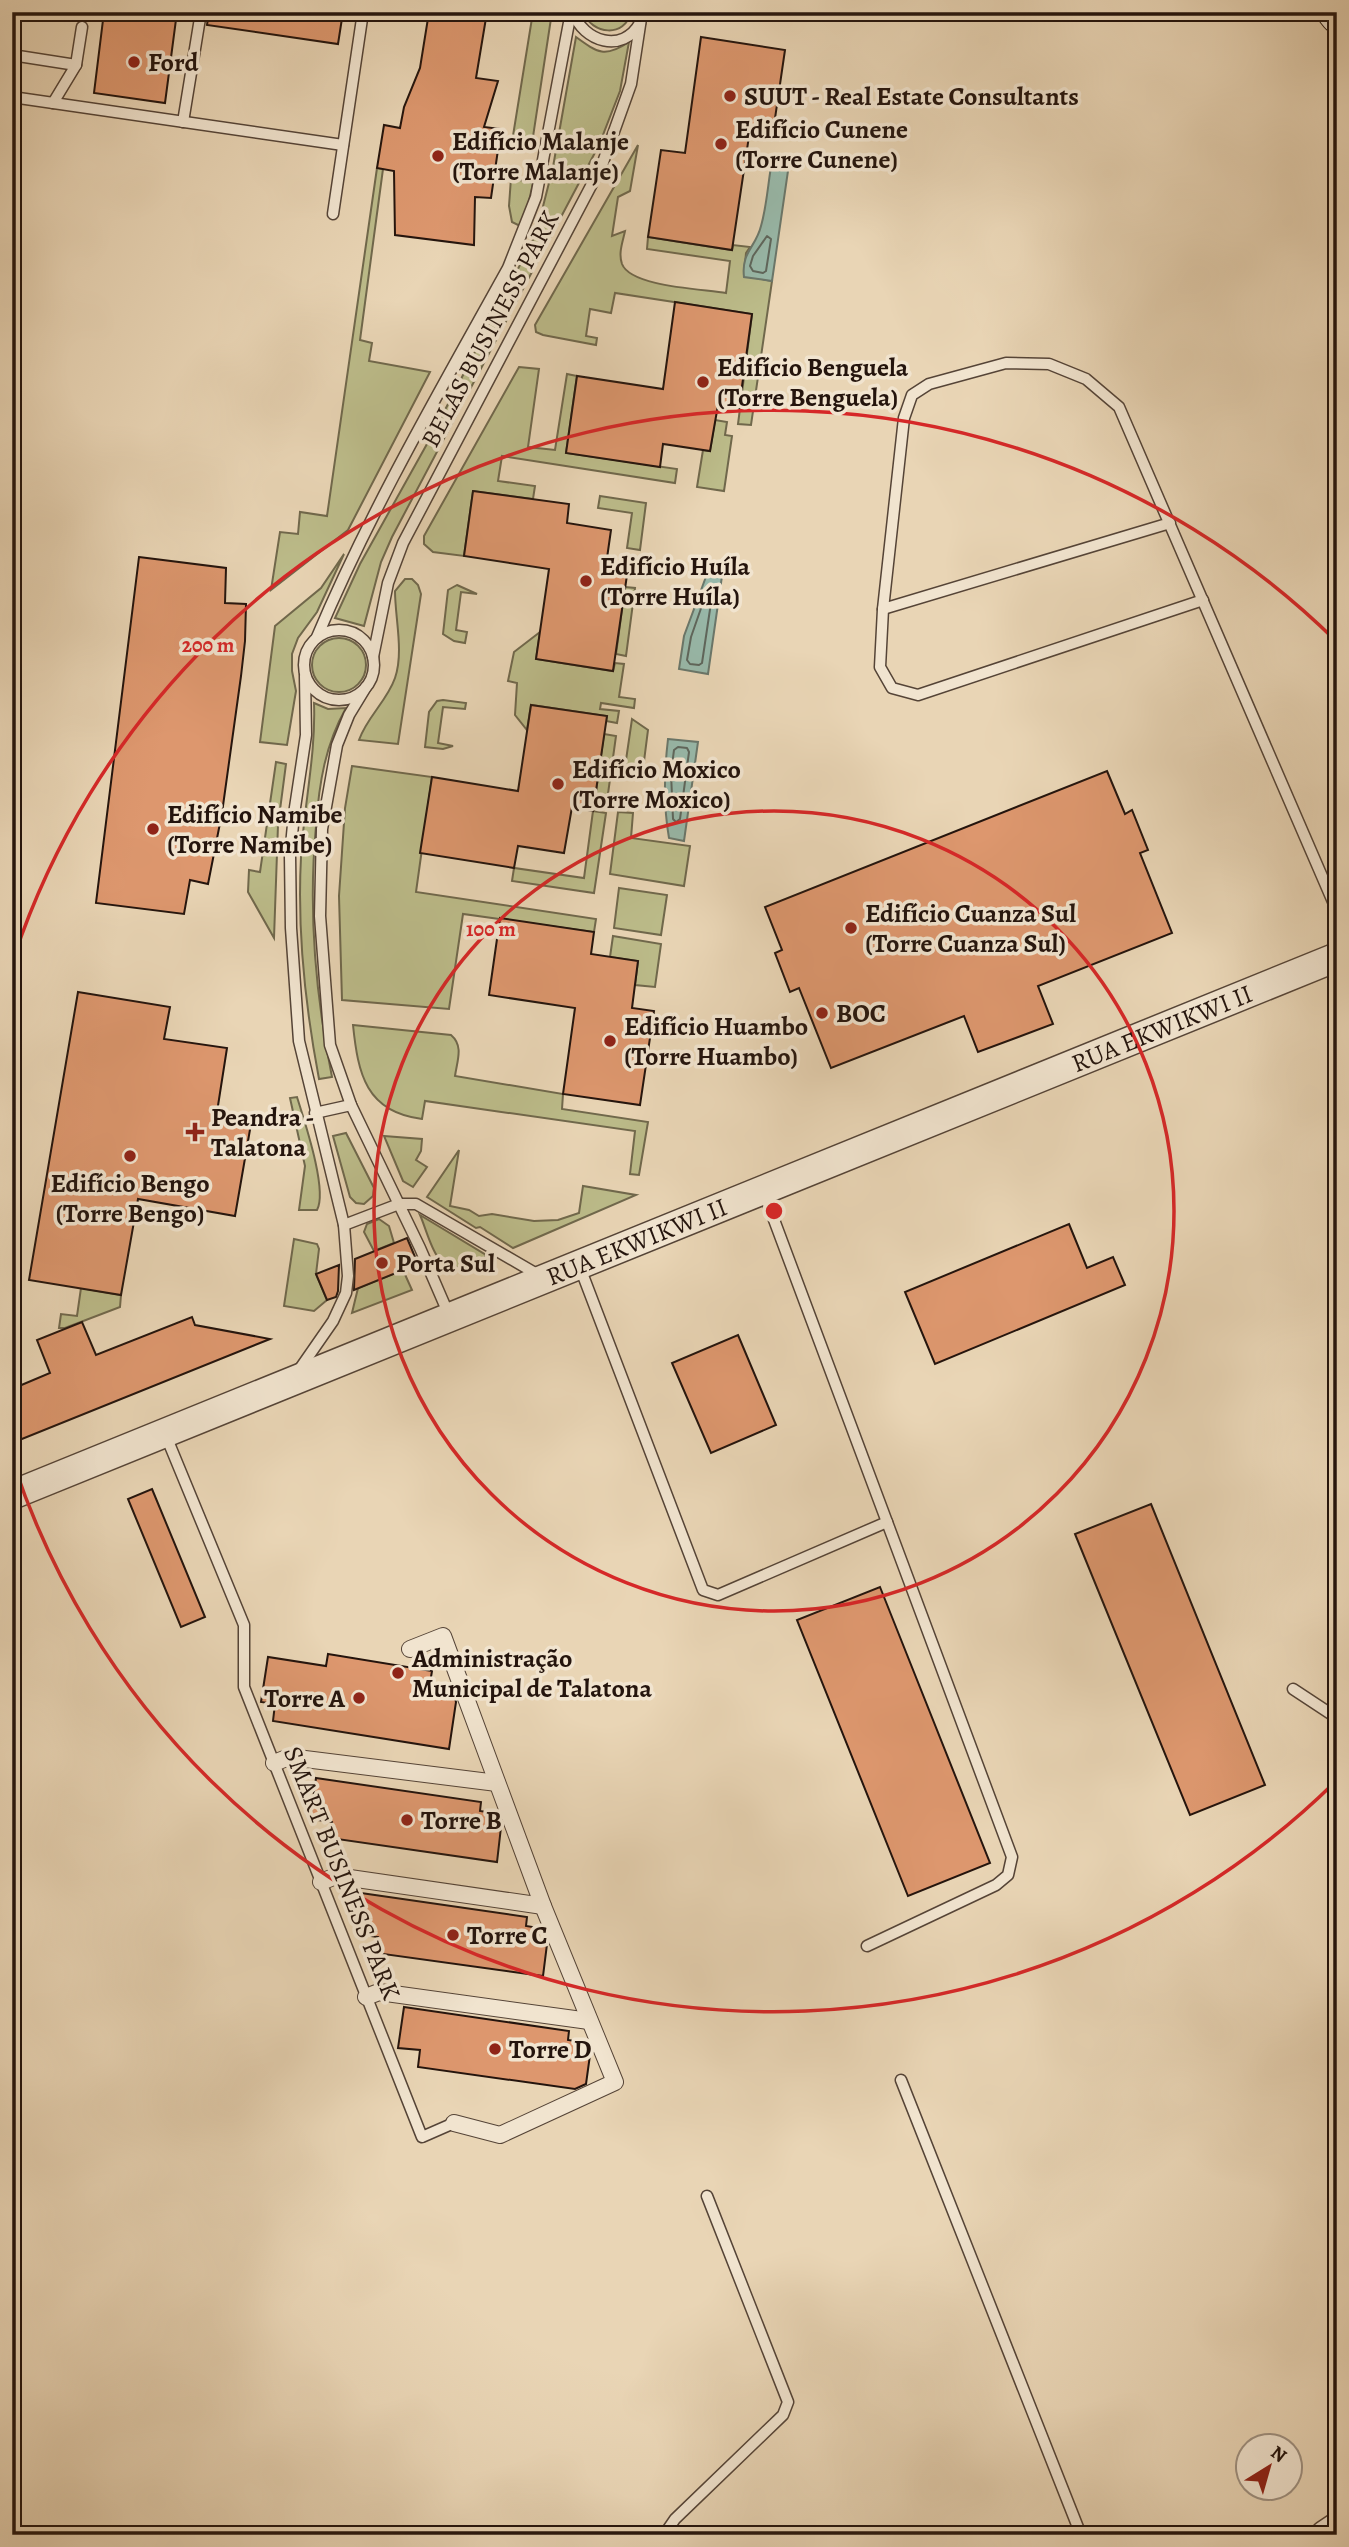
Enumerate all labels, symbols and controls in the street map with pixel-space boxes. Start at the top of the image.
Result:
place label: Ford [148,45,199,80]
marker: Ford [126,54,142,70]
place label: SUUT - Real Estate Consultants [744,79,1079,114]
marker: SUUT - Real Estate Consultants [722,88,738,104]
place label: Edifício Cunene (Torre Cunene) [735,112,908,177]
place label: Edifício Malanje (Torre Malanje) [452,124,629,189]
marker: Edifício Cunene (Torre Cunene) [713,136,729,152]
marker: Edifício Malanje (Torre Malanje) [430,148,446,164]
street label: BELAS BUSINESS PARK [413,204,568,453]
place label: Edifício Benguela (Torre Benguela) [717,350,909,415]
marker: Edifício Benguela (Torre Benguela) [695,374,711,390]
place label: Edifício Huíla (Torre Huíla) [600,549,751,614]
marker: Edifício Huíla (Torre Huíla) [578,573,594,589]
text: 200 m [182,631,235,659]
place label: Edifício Moxico (Torre Moxico) [572,752,741,817]
marker: Edifício Moxico (Torre Moxico) [550,776,566,792]
place label: Edifício Namibe (Torre Namibe) [167,797,343,862]
marker: Edifício Namibe (Torre Namibe) [145,821,161,837]
place label: Edifício Cuanza Sul (Torre Cuanza Sul) [865,896,1076,961]
text: 100 m [466,915,516,943]
marker: Edifício Cuanza Sul (Torre Cuanza Sul) [843,920,859,936]
street label: RUA EKWIKWI II [1066,976,1258,1081]
place label: BOC [836,996,886,1031]
marker: BOC [814,1005,830,1021]
place label: Edifício Huambo (Torre Huambo) [624,1009,808,1074]
marker: Edifício Huambo (Torre Huambo) [602,1033,618,1049]
place label: Peandra - Talatona [211,1100,314,1165]
marker: Peandra - Talatona [185,1122,205,1142]
marker: Edifício Bengo (Torre Bengo) [122,1148,138,1164]
place label: Edifício Bengo (Torre Bengo) [50,1166,210,1231]
street label: RUA EKWIKWI II [541,1189,732,1294]
centre of rings [762,1199,786,1223]
place label: Porta Sul [396,1246,495,1281]
marker: Porta Sul [374,1255,390,1271]
place label: Administração Municipal de Talatona [411,1641,652,1706]
marker: Administração Municipal de Talatona [390,1665,406,1681]
place label: Torre A [264,1681,346,1716]
marker: Torre A [351,1690,367,1706]
street label: SMART BUSINESS PARK [275,1741,409,2006]
place label: Torre B [421,1803,502,1838]
marker: Torre B [399,1812,415,1828]
place label: Torre C [467,1918,548,1953]
marker: Torre C [445,1927,461,1943]
place label: Torre D [509,2032,592,2067]
marker: Torre D [487,2041,503,2057]
north arrow [1234,2432,1304,2502]
text: N [1265,2440,1292,2469]

